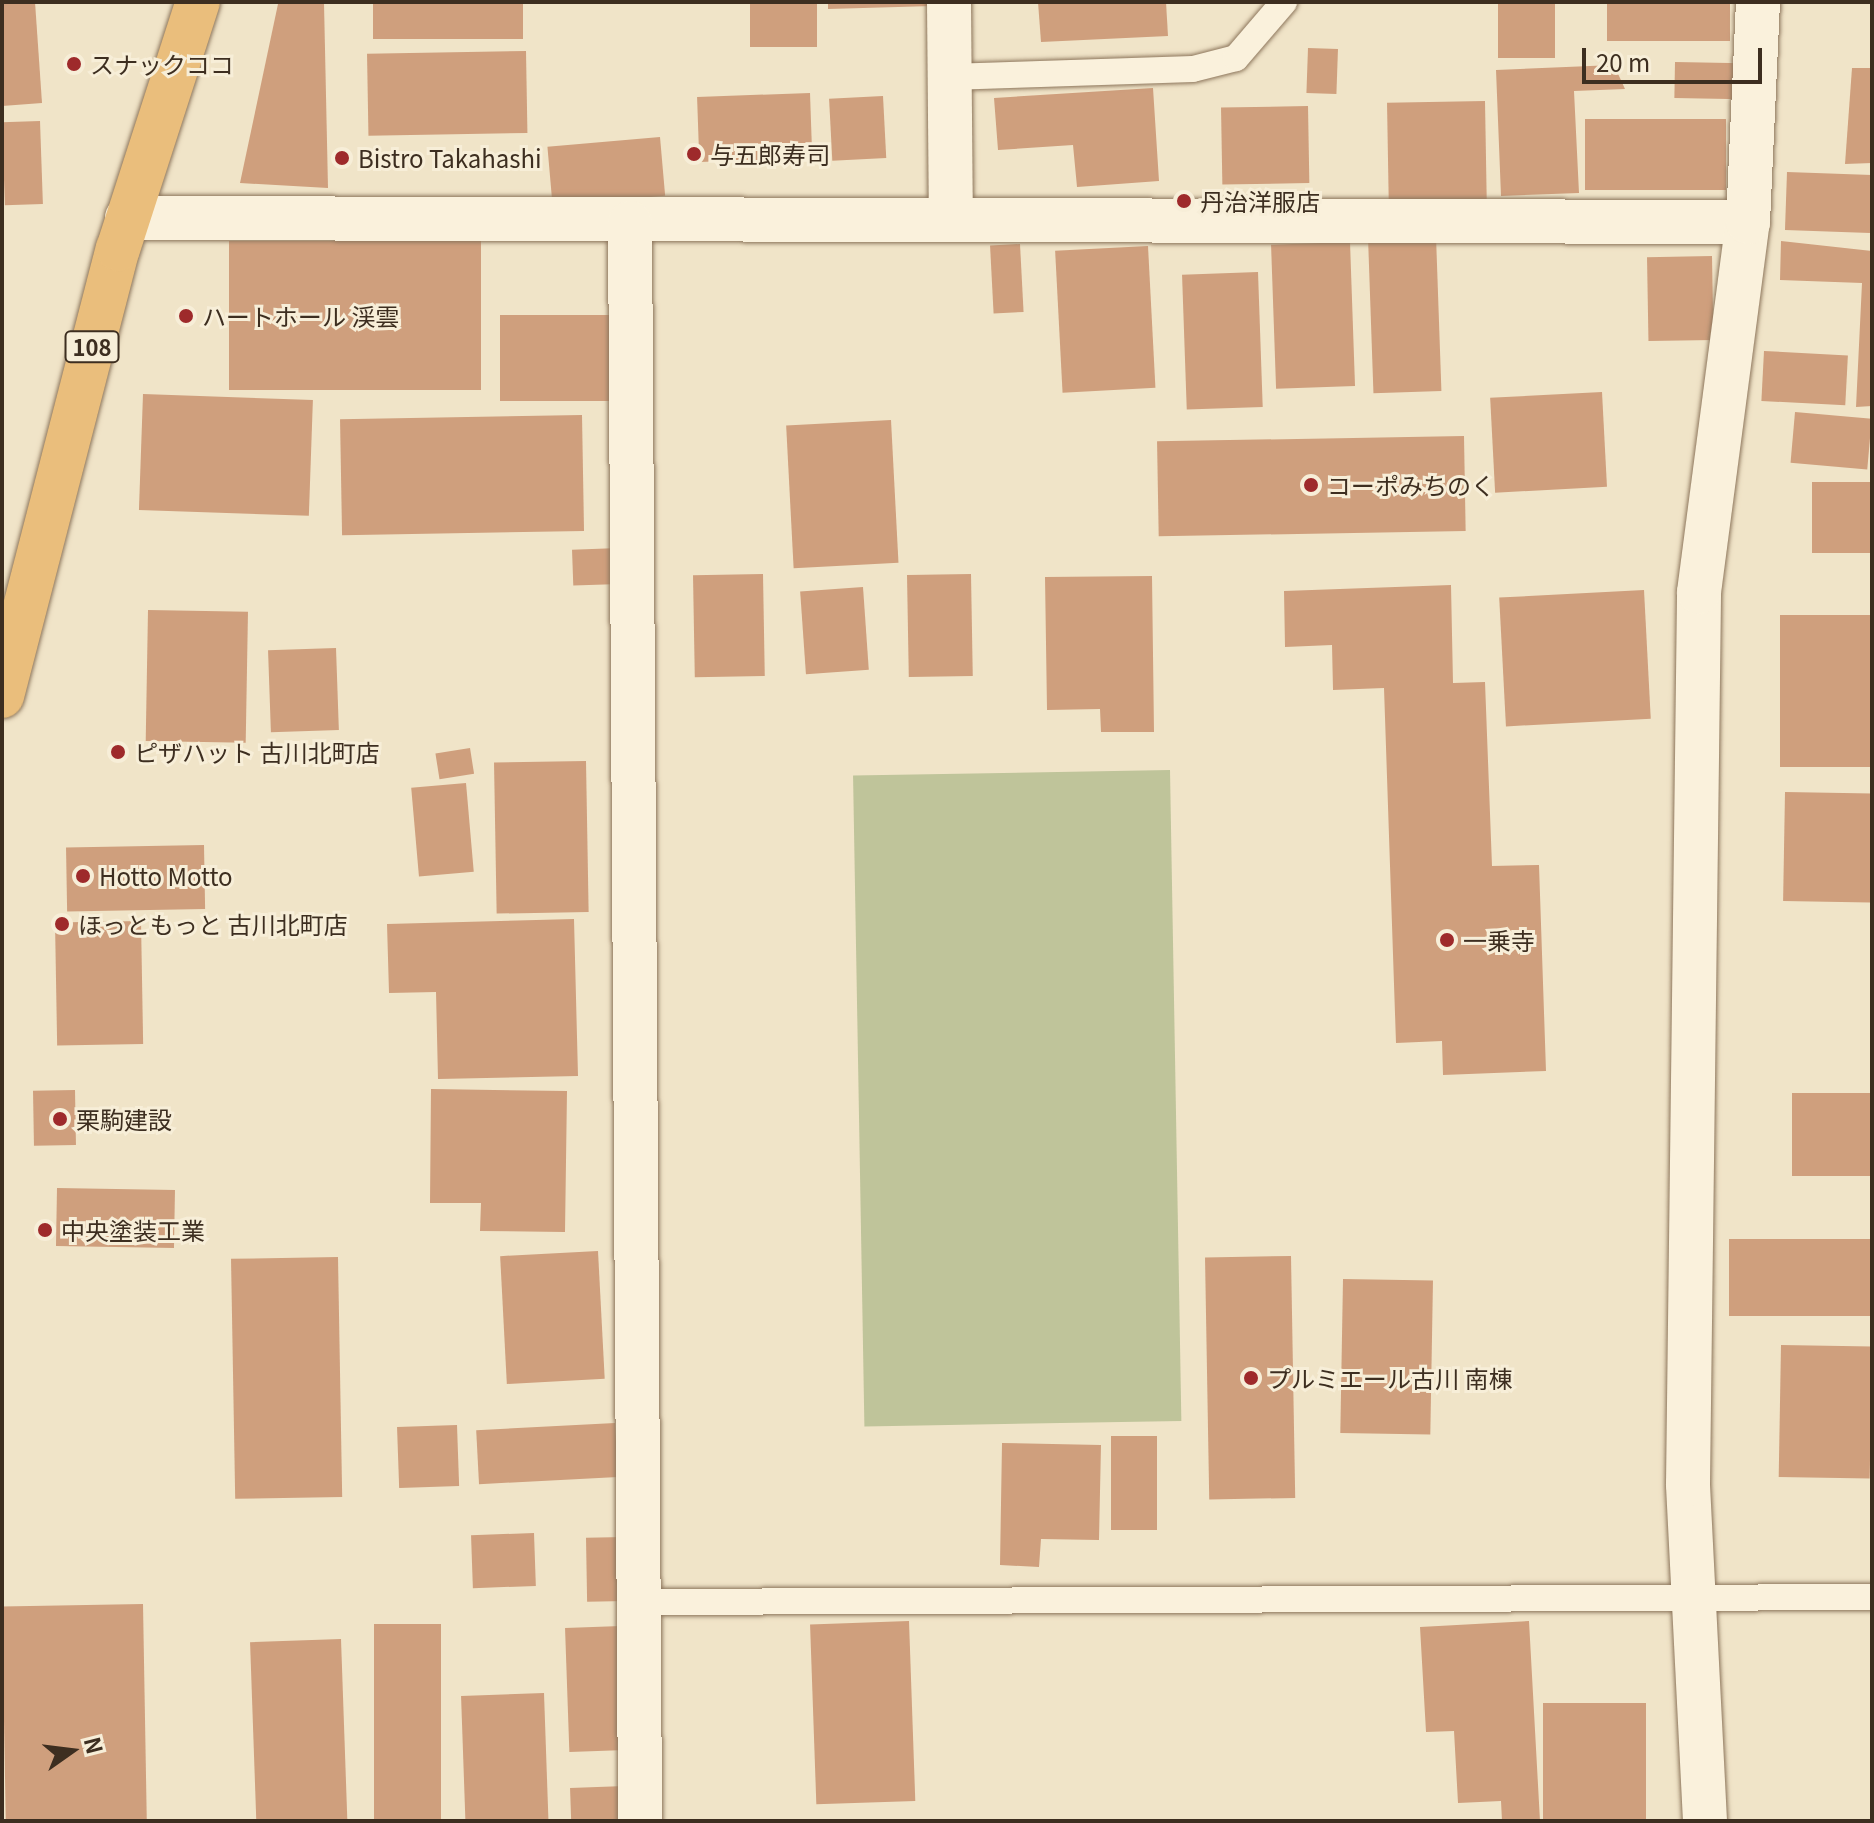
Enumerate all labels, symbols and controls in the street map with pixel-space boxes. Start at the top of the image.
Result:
scale bar [1586,32,1766,82]
text: 20 m [1596,44,1650,79]
place label: スナックココ [90,50,234,78]
marker: スナックココ [65,55,83,73]
place label: 与五郎寿司 [710,140,830,168]
place label: Bistro Takahashi [358,144,542,172]
marker: 与五郎寿司 [685,145,703,163]
marker: Bistro Takahashi [333,149,351,167]
place label: 丹治洋服店 [1200,187,1320,215]
marker: 丹治洋服店 [1175,192,1193,210]
place label: ハートホール 渓雲 [202,302,399,330]
marker: ハートホール 渓雲 [177,307,195,325]
road number: 108 [64,329,120,365]
place label: コーポみちのく [1327,471,1495,499]
marker: コーポみちのく [1302,476,1320,494]
place label: ピザハット 古川北町店 [134,738,379,766]
marker: ピザハット 古川北町店 [109,743,127,761]
place label: Hotto Motto [99,862,233,890]
marker: Hotto Motto [74,867,92,885]
place label: ほっともっと 古川北町店 [78,910,347,938]
marker: ほっともっと 古川北町店 [53,915,71,933]
place label: 一乗寺 [1463,926,1535,954]
marker: 一乗寺 [1438,931,1456,949]
place label: 栗駒建設 [76,1105,172,1133]
marker: 栗駒建設 [51,1110,69,1128]
place label: 中央塗装工業 [61,1216,205,1244]
marker: 中央塗装工業 [36,1221,54,1239]
place label: プルミエール古川 南棟 [1267,1364,1512,1392]
marker: プルミエール古川 南棟 [1242,1369,1260,1387]
north arrow [32,1711,112,1791]
text: N [78,1733,113,1757]

